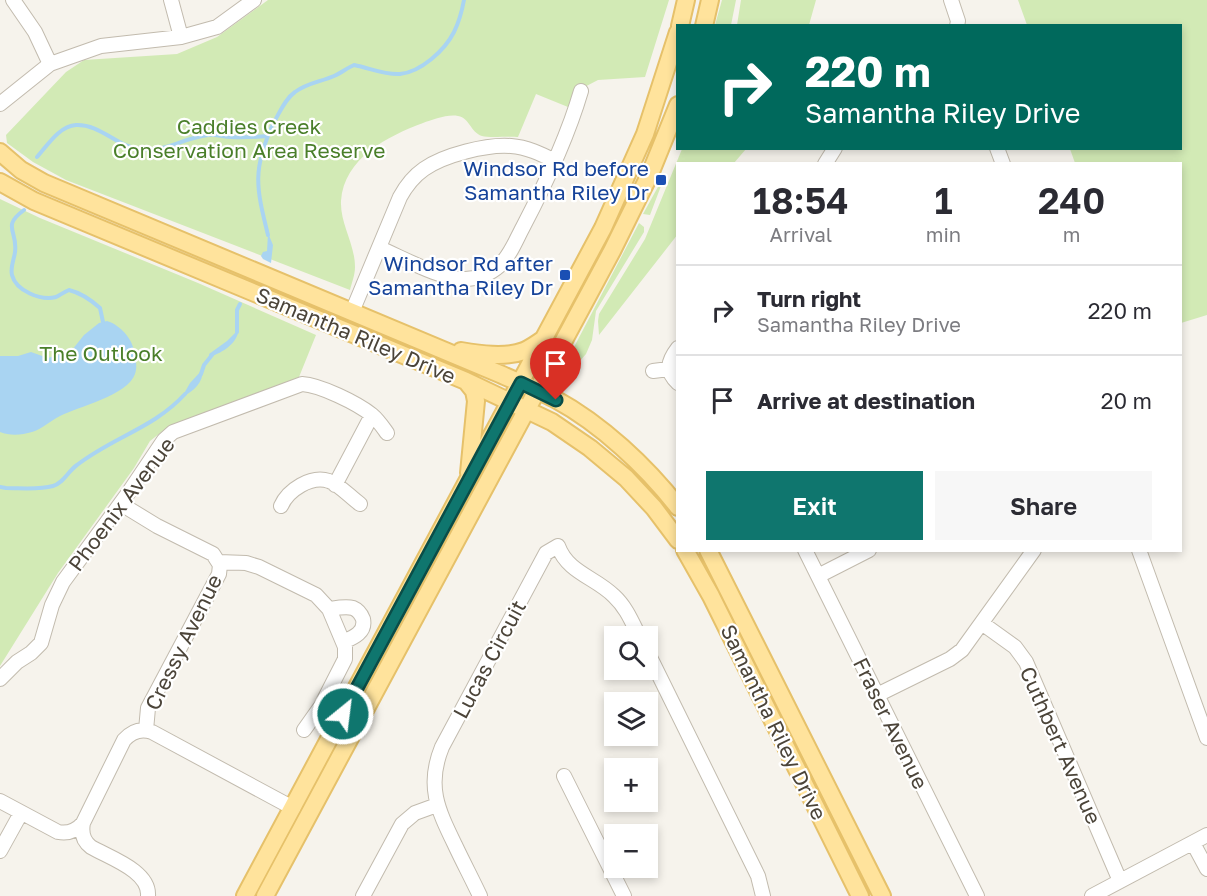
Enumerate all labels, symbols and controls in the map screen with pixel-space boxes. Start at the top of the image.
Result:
text: 220 m [805,46,931,96]
icon: right [706,48,784,126]
text: Samantha Riley Drive [805,97,1080,129]
park label: Caddies Creek Conservation Area Reserve [113,113,385,163]
place label: Windsor Rd before Samantha Riley Dr [463,155,649,205]
marker: Windsor Rd before Samantha Riley Dr [654,173,668,187]
text: 18:54 [753,179,849,222]
text: 1 [934,179,953,222]
text: 240 [1038,179,1105,222]
text: Arrival [770,222,832,246]
text: min [926,222,961,246]
text: m [1063,222,1080,246]
place label: Windsor Rd after Samantha Riley Dr [368,250,553,300]
marker: Windsor Rd after Samantha Riley Dr [558,268,572,282]
street label: Samantha Riley Drive [252,281,460,389]
text: Turn right [757,285,861,312]
icon: right [706,294,739,327]
text: 220 m [1088,297,1152,324]
text: Samantha Riley Drive [757,312,961,336]
pin [530,338,581,400]
park label: The Outlook [39,340,163,366]
icon: arrive [539,347,572,380]
icon: arrive [706,384,739,417]
text: Arrive at destination [757,387,975,414]
text: 20 m [1101,387,1152,414]
street label: Phoenix Avenue [62,432,180,576]
button: Exit [706,471,923,540]
button: Share [935,471,1152,540]
street label: Cressy Avenue [139,570,227,714]
street label: Lucas Circuit [447,595,531,723]
street label: Samantha Riley Drive [715,620,833,824]
map controls [604,626,658,878]
button: search [604,626,658,680]
street label: Fraser Avenue [848,653,934,793]
street label: Cuthbert Avenue [1015,662,1107,828]
position arrow [311,682,375,746]
button: layers [604,692,658,746]
button: + [604,758,658,812]
button: − [604,824,658,878]

